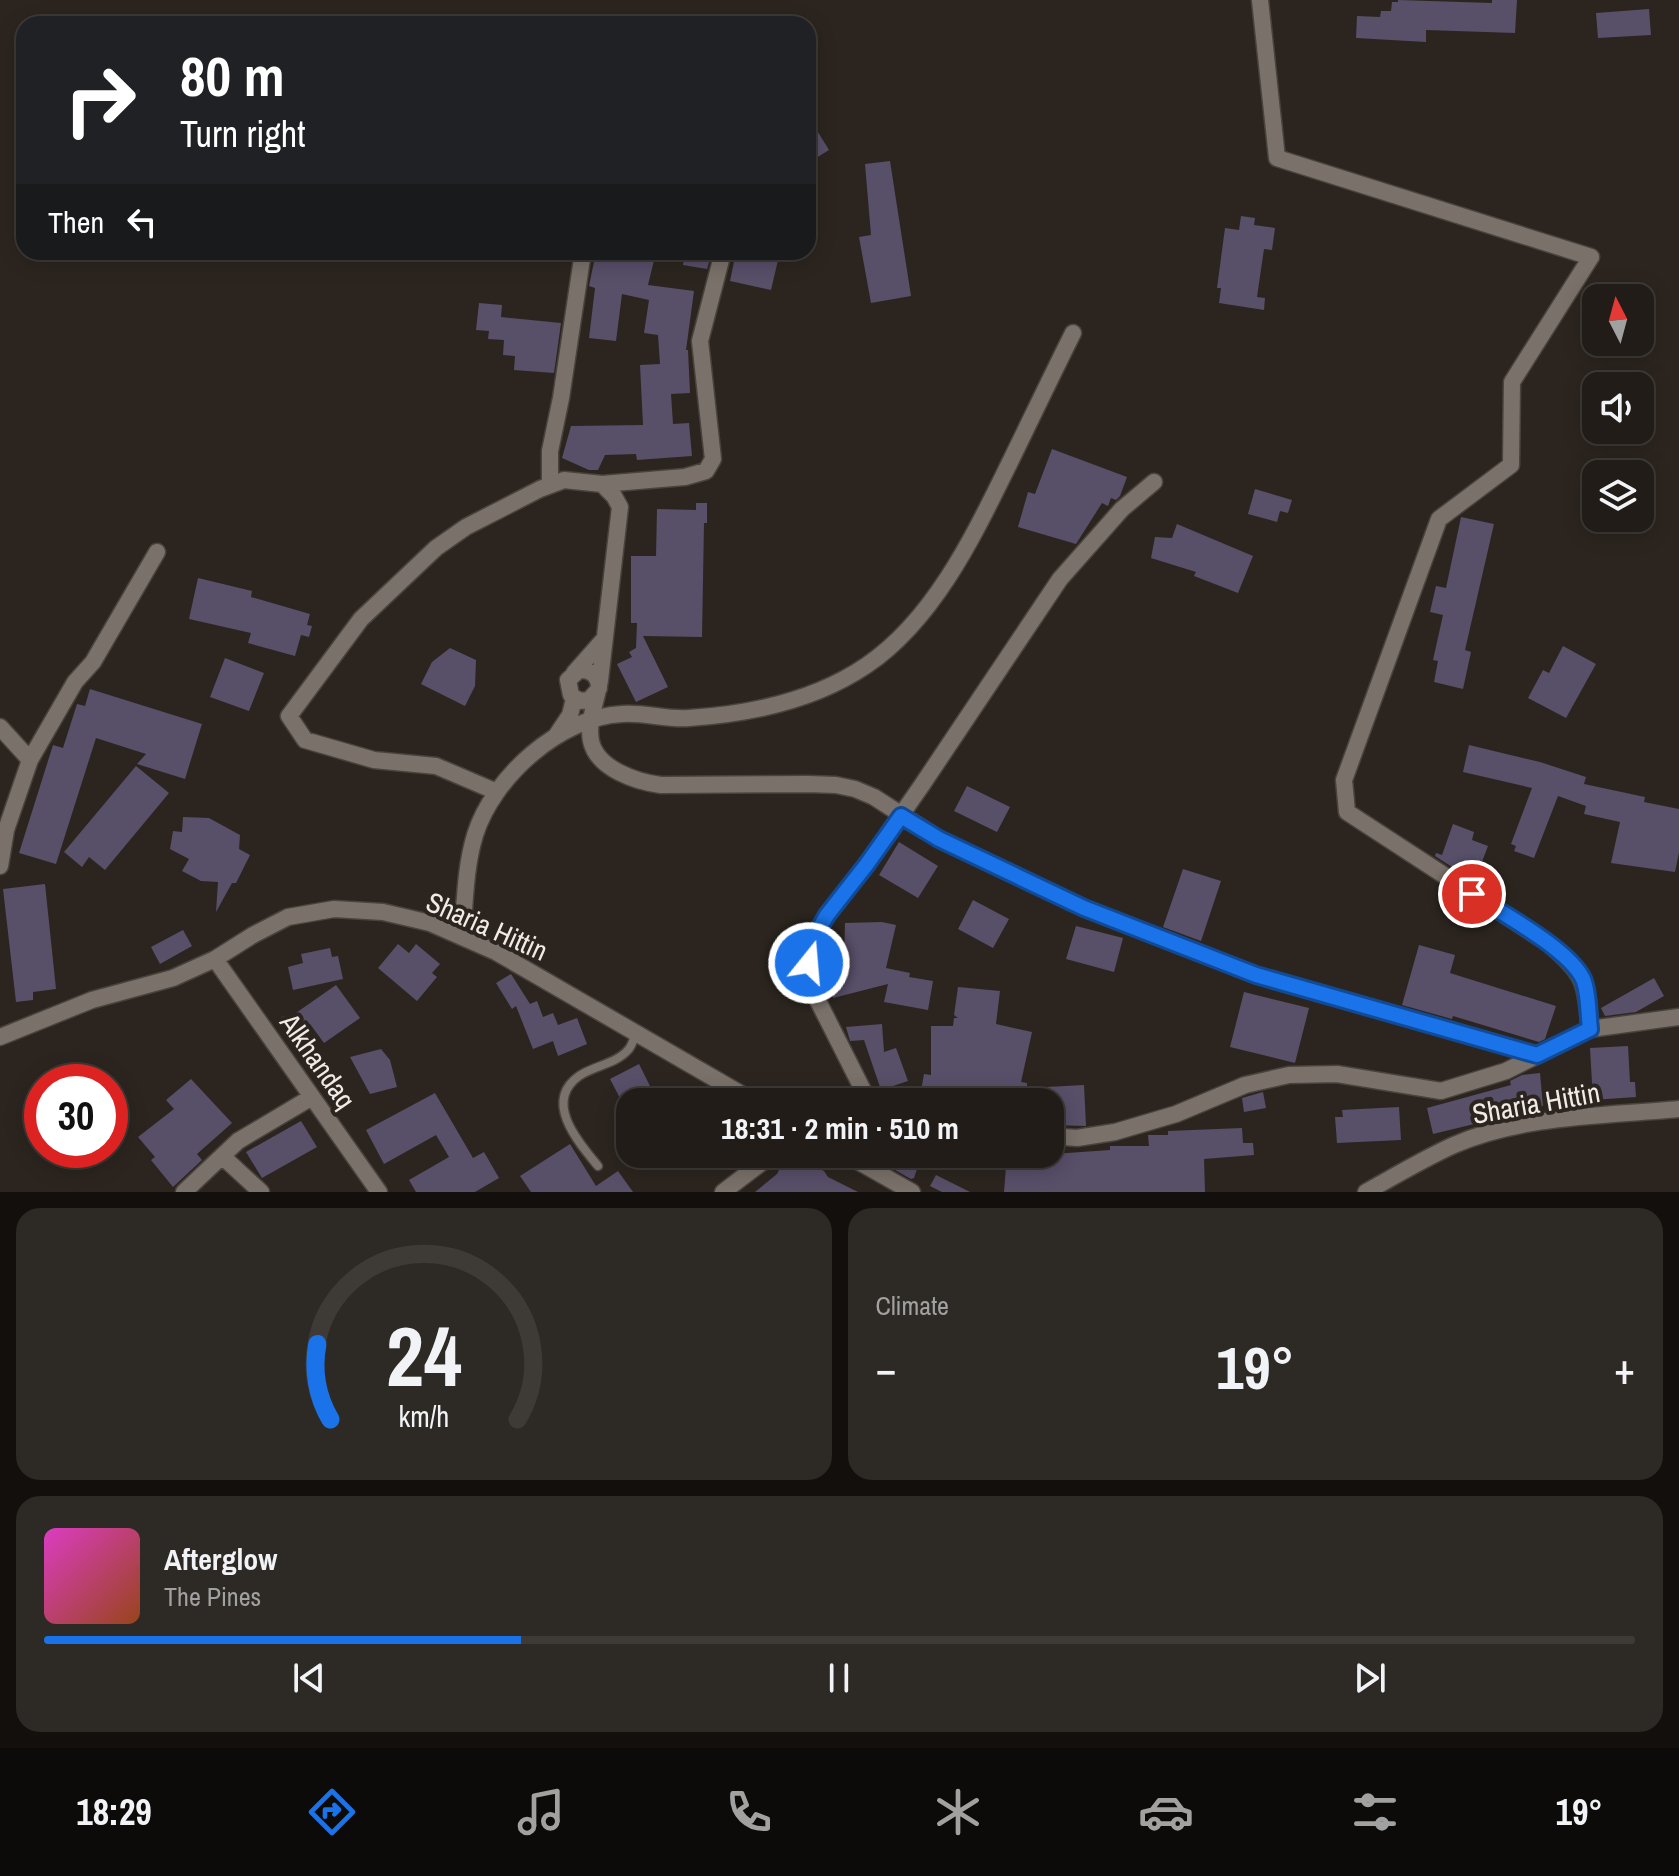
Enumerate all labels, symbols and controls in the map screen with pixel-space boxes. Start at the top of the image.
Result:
text: 80 m [180,38,285,113]
icon: right [48,48,152,152]
text: Turn right [180,110,305,158]
icon: left [120,200,164,244]
text: Then [48,202,104,242]
north arrow [1582,284,1654,356]
map controls [1582,284,1654,532]
button: sound [1582,372,1654,444]
button: layers [1582,460,1654,532]
pin [1438,860,1506,928]
icon: arrive [1450,872,1494,916]
street label: Sharia Hittin [420,882,554,970]
position arrow [767,921,851,1005]
street label: Alkhandaq [271,1005,365,1116]
speed limit sign: 30 [24,1064,128,1168]
street label: Sharia Hittin [1469,1073,1603,1133]
text: 18:31 · 2 min · 510 m [721,1108,959,1148]
text: Climate [876,1288,949,1323]
text: 24 [386,1300,462,1412]
text: 19° [1216,1327,1295,1408]
text: − [876,1338,897,1398]
text: + [1614,1338,1635,1398]
text: km/h [398,1397,449,1436]
text: Afterglow [164,1539,277,1579]
text: The Pines [164,1579,261,1614]
icon: previous [287,1656,331,1700]
icon: pause [817,1656,861,1700]
icon: next [1348,1656,1392,1700]
icon: directions [304,1784,360,1840]
icon: music [513,1784,569,1840]
icon: phone [721,1784,777,1840]
icon: climate [930,1784,986,1840]
icon: car [1138,1784,1194,1840]
icon: filters [1347,1784,1403,1840]
text: 18:29 [76,1788,152,1836]
text: 19° [1555,1788,1603,1836]

